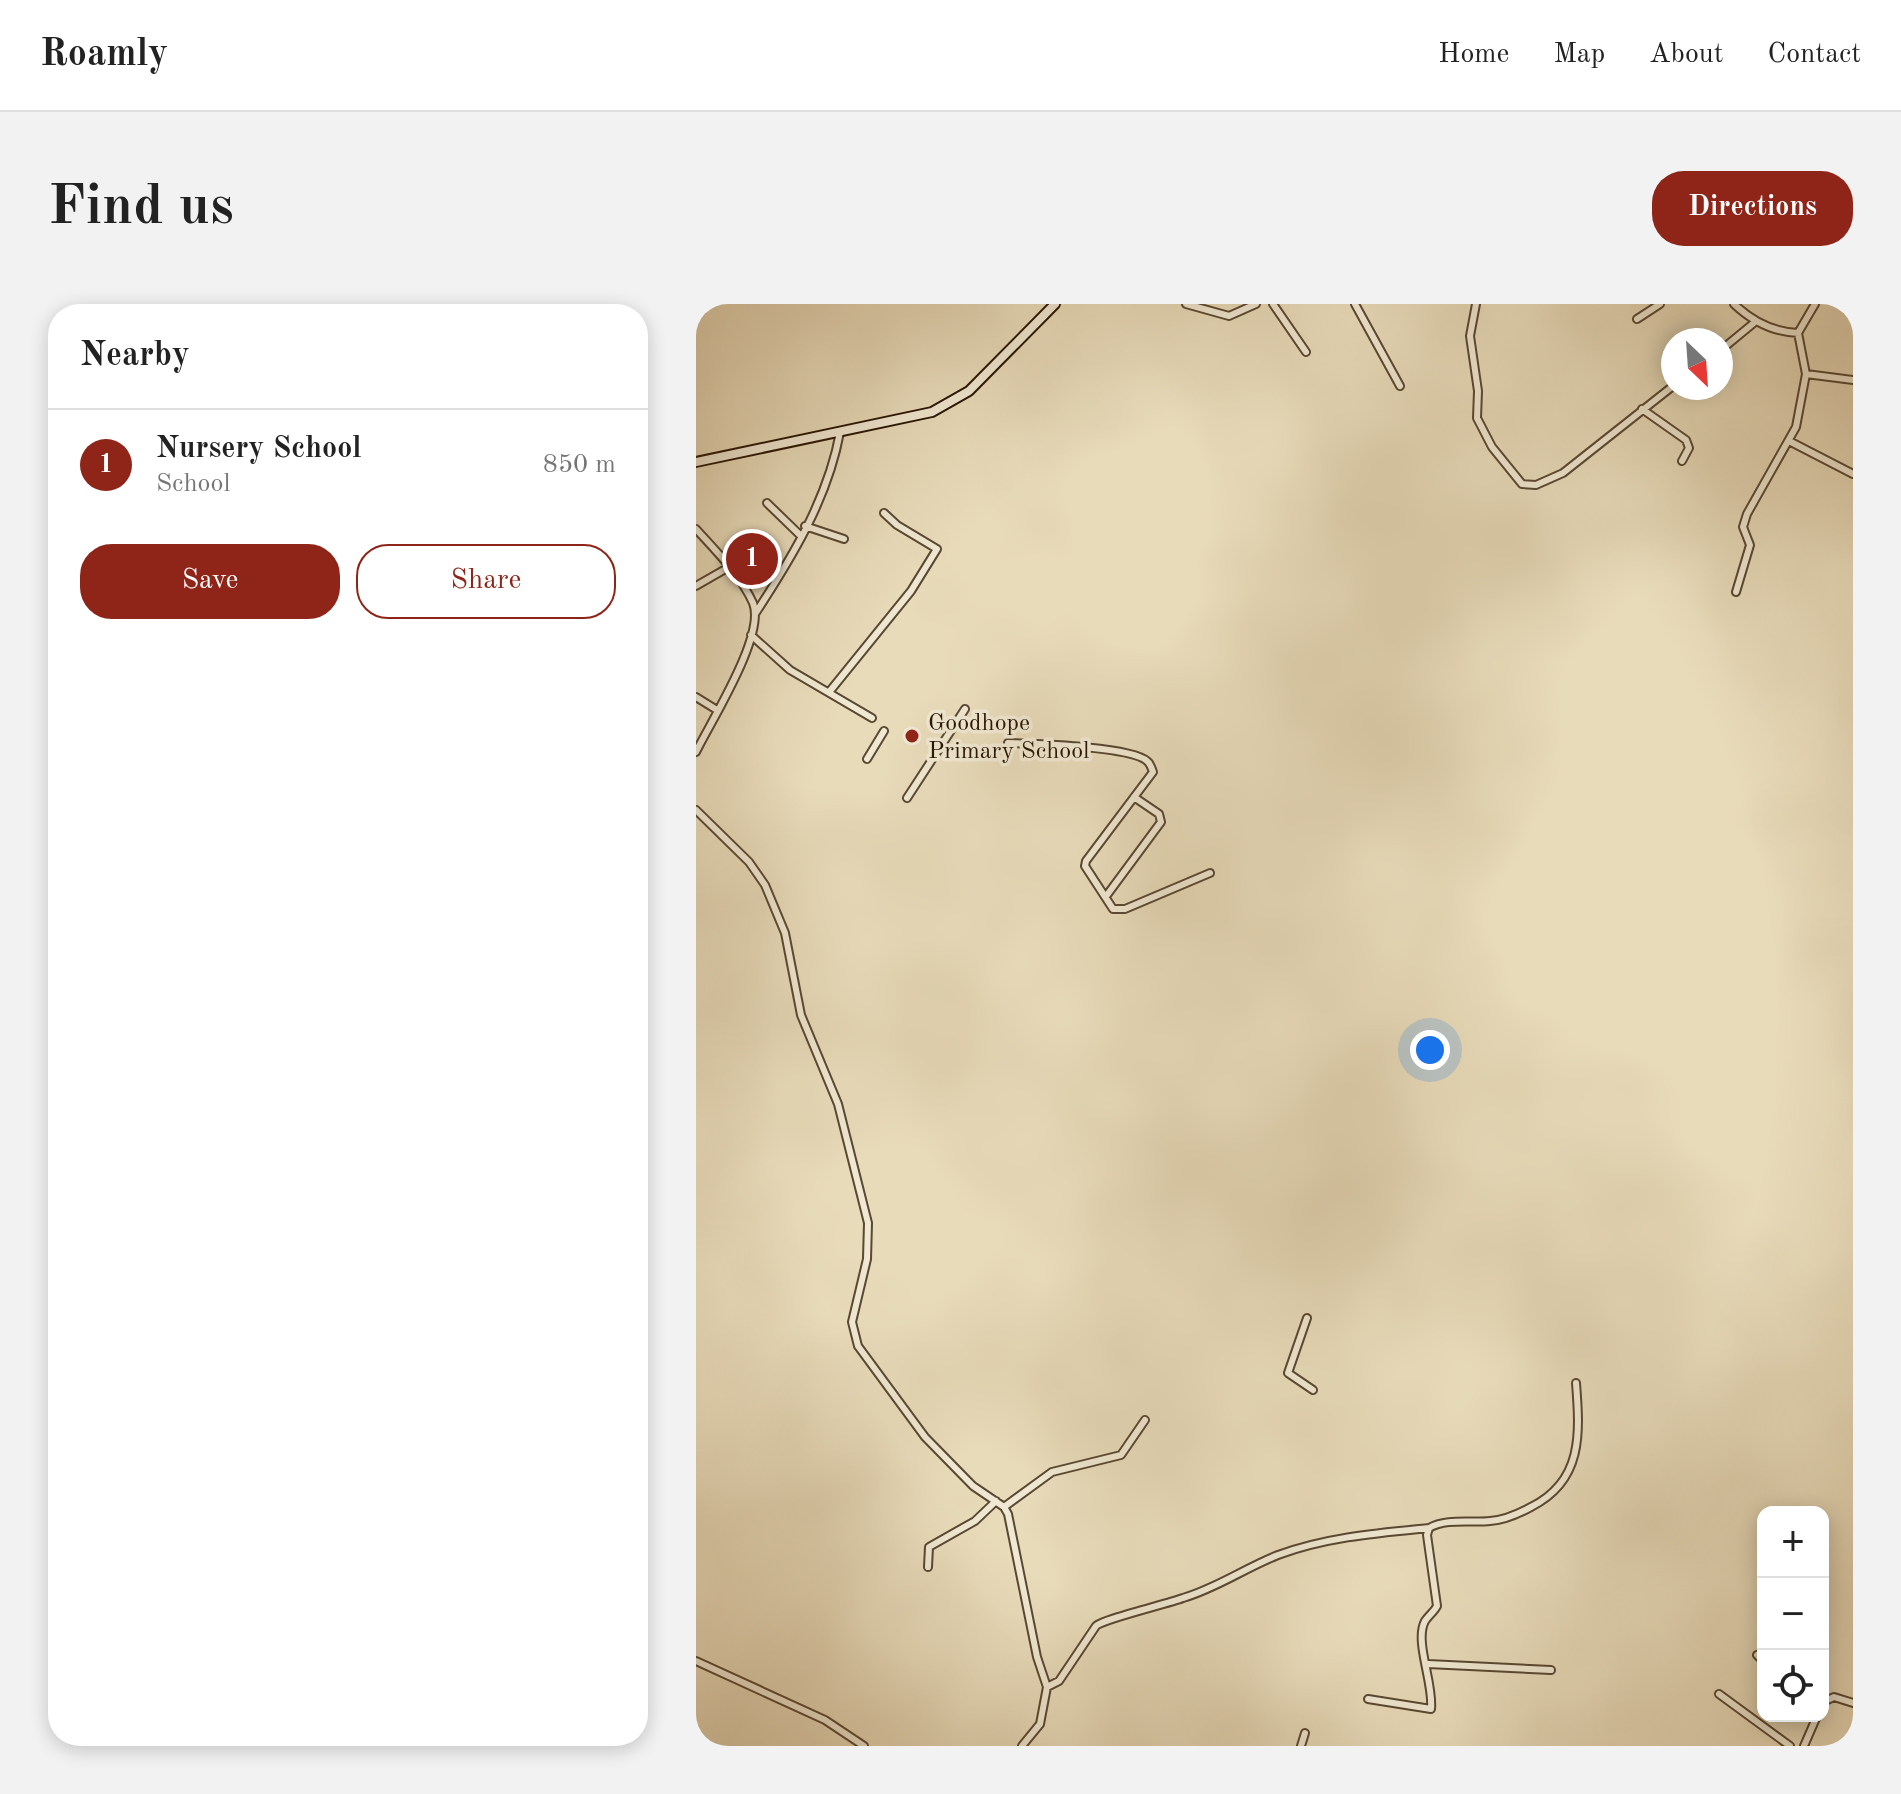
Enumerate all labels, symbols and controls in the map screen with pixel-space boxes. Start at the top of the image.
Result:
text: Roamly [40,36,168,74]
text: Home [1438,41,1509,69]
text: Map [1553,41,1605,69]
text: About [1649,41,1724,69]
text: Contact [1768,41,1861,69]
button: Directions [1652,171,1853,246]
text: Find us [48,180,234,236]
north arrow [1661,328,1733,400]
text: Nearby [80,339,190,373]
text: Nursery School [156,434,362,464]
text: 1 [98,452,114,478]
text: 850 m [543,452,616,478]
text: School [156,471,230,497]
pin: 1 [726,529,778,589]
button: Save [80,544,340,619]
button: Share [356,544,616,619]
place label: Goodhope Primary School [928,712,1090,764]
marker: Goodhope Primary School [903,727,921,745]
your location [1410,1030,1450,1070]
map controls [1757,1506,1829,1722]
button: + [1757,1506,1829,1578]
button: − [1757,1578,1829,1650]
button: locate [1757,1650,1829,1722]

